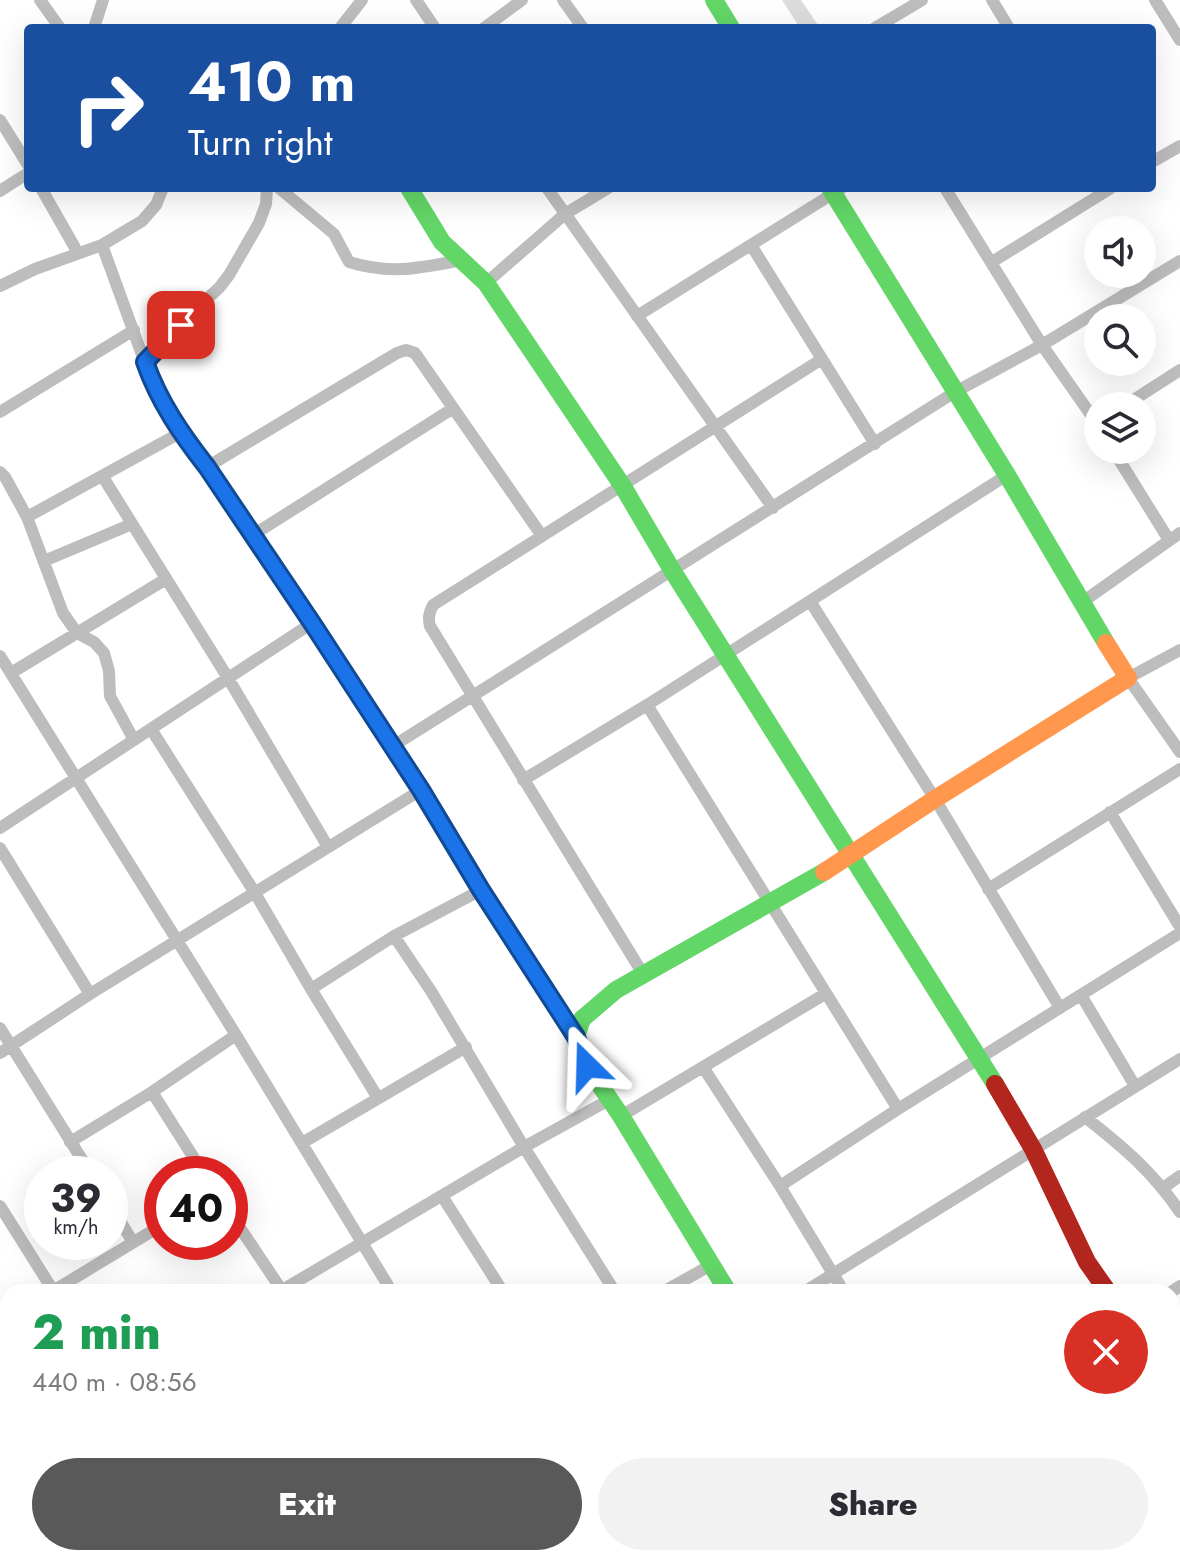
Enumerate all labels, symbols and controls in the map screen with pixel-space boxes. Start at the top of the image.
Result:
text: 410 m [188,41,355,122]
icon: right [56,56,160,160]
text: Turn right [188,116,333,168]
map controls [1084,216,1156,464]
button: sound [1084,216,1156,288]
pin [147,291,215,359]
icon: arrive [159,303,203,347]
button: search [1084,304,1156,376]
button: layers [1084,392,1156,464]
position arrow [545,1024,629,1108]
speed limit sign: 40 [144,1156,248,1260]
text: 39 [50,1169,102,1227]
text: km/h [53,1213,99,1242]
text: 2 min [32,1298,161,1367]
button: close [1064,1310,1148,1394]
text: 440 m · 08:56 [32,1363,197,1401]
button: Exit [32,1458,582,1550]
button: Share [598,1458,1148,1550]

